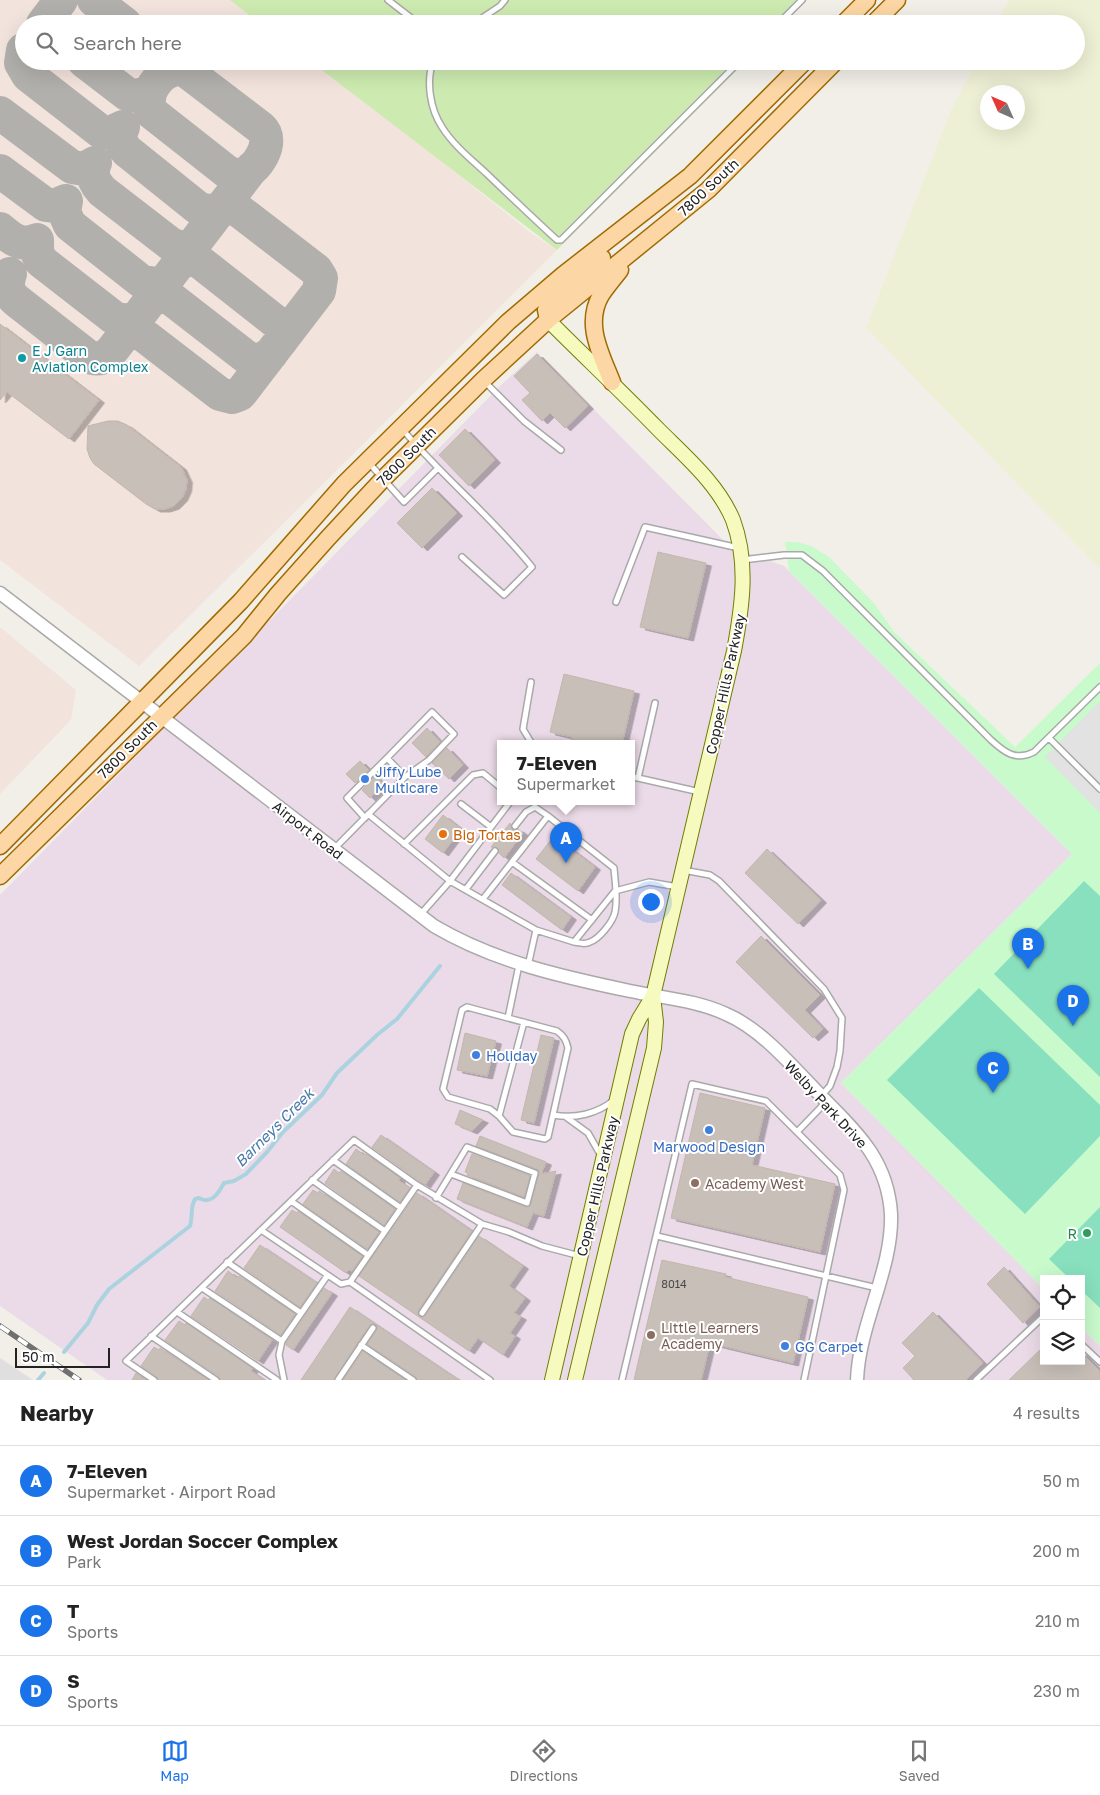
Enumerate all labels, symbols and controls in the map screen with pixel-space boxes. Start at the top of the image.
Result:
search box [15,15,1085,70]
icon: search [33,29,61,57]
text: Search here [73,31,182,54]
north arrow [980,85,1025,130]
street label: 7800 South [674,155,742,219]
place label: E J Garn Aviation Complex [32,342,149,375]
marker: E J Garn Aviation Complex [16,352,28,364]
street label: 7800 South [373,423,439,489]
street label: Copper Hills Parkway [702,612,748,756]
street label: 7800 South [94,716,160,782]
popup [497,740,635,805]
text: 7-Eleven [516,751,597,774]
place label: Jiffy Lube Multicare [375,763,441,796]
marker: Jiffy Lube Multicare [359,773,371,785]
text: Supermarket [516,774,616,794]
street label: Airport Road [269,797,347,863]
pin: A [550,822,582,863]
place label: Big Tortas [453,826,521,843]
marker: Big Tortas [437,828,449,840]
your location [638,889,664,915]
pin: B [1012,928,1044,969]
pin: D [1057,985,1089,1026]
place label: Holiday [486,1047,538,1064]
marker: Holiday [470,1049,482,1061]
pin: C [977,1052,1009,1093]
street label: Welby Park Drive [781,1057,871,1151]
water label: Barneys Creek [231,1083,319,1171]
street label: Copper Hills Parkway [573,1114,621,1258]
marker: Marwood Design [703,1124,715,1136]
place label: Marwood Design [653,1138,765,1155]
place label: Academy West [705,1175,804,1192]
marker: Academy West [689,1177,701,1189]
place label: R [1067,1225,1077,1242]
marker: R [1081,1227,1093,1239]
map controls [1040,1275,1085,1365]
button: locate [1040,1275,1085,1320]
house number: 8014 [661,1277,687,1290]
place label: Little Learners Academy [661,1319,759,1352]
button: layers [1040,1320,1085,1365]
marker: Little Learners Academy [645,1329,657,1341]
place label: GG Carpet [795,1338,863,1355]
marker: GG Carpet [779,1340,791,1352]
scale bar [15,1345,110,1368]
text: 50 m [22,1348,55,1365]
text: Nearby [20,1400,94,1426]
text: 4 results [1013,1403,1080,1423]
text: 7-Eleven [67,1459,147,1482]
text: A [30,1471,42,1491]
text: 50 m [1043,1471,1080,1491]
text: Supermarket · Airport Road [67,1482,276,1502]
text: West Jordan Soccer Complex [67,1529,338,1552]
text: B [30,1541,42,1561]
text: 200 m [1033,1541,1080,1561]
text: Park [67,1552,102,1572]
text: T [67,1599,79,1622]
text: C [30,1611,42,1631]
text: 210 m [1035,1611,1080,1631]
text: Sports [67,1622,118,1642]
text: S [67,1669,80,1692]
text: D [30,1681,42,1701]
text: 230 m [1033,1681,1080,1701]
text: Sports [67,1692,118,1712]
tab: Map [160,1737,189,1784]
tab: Directions [510,1737,578,1784]
tab: Saved [899,1737,940,1784]

